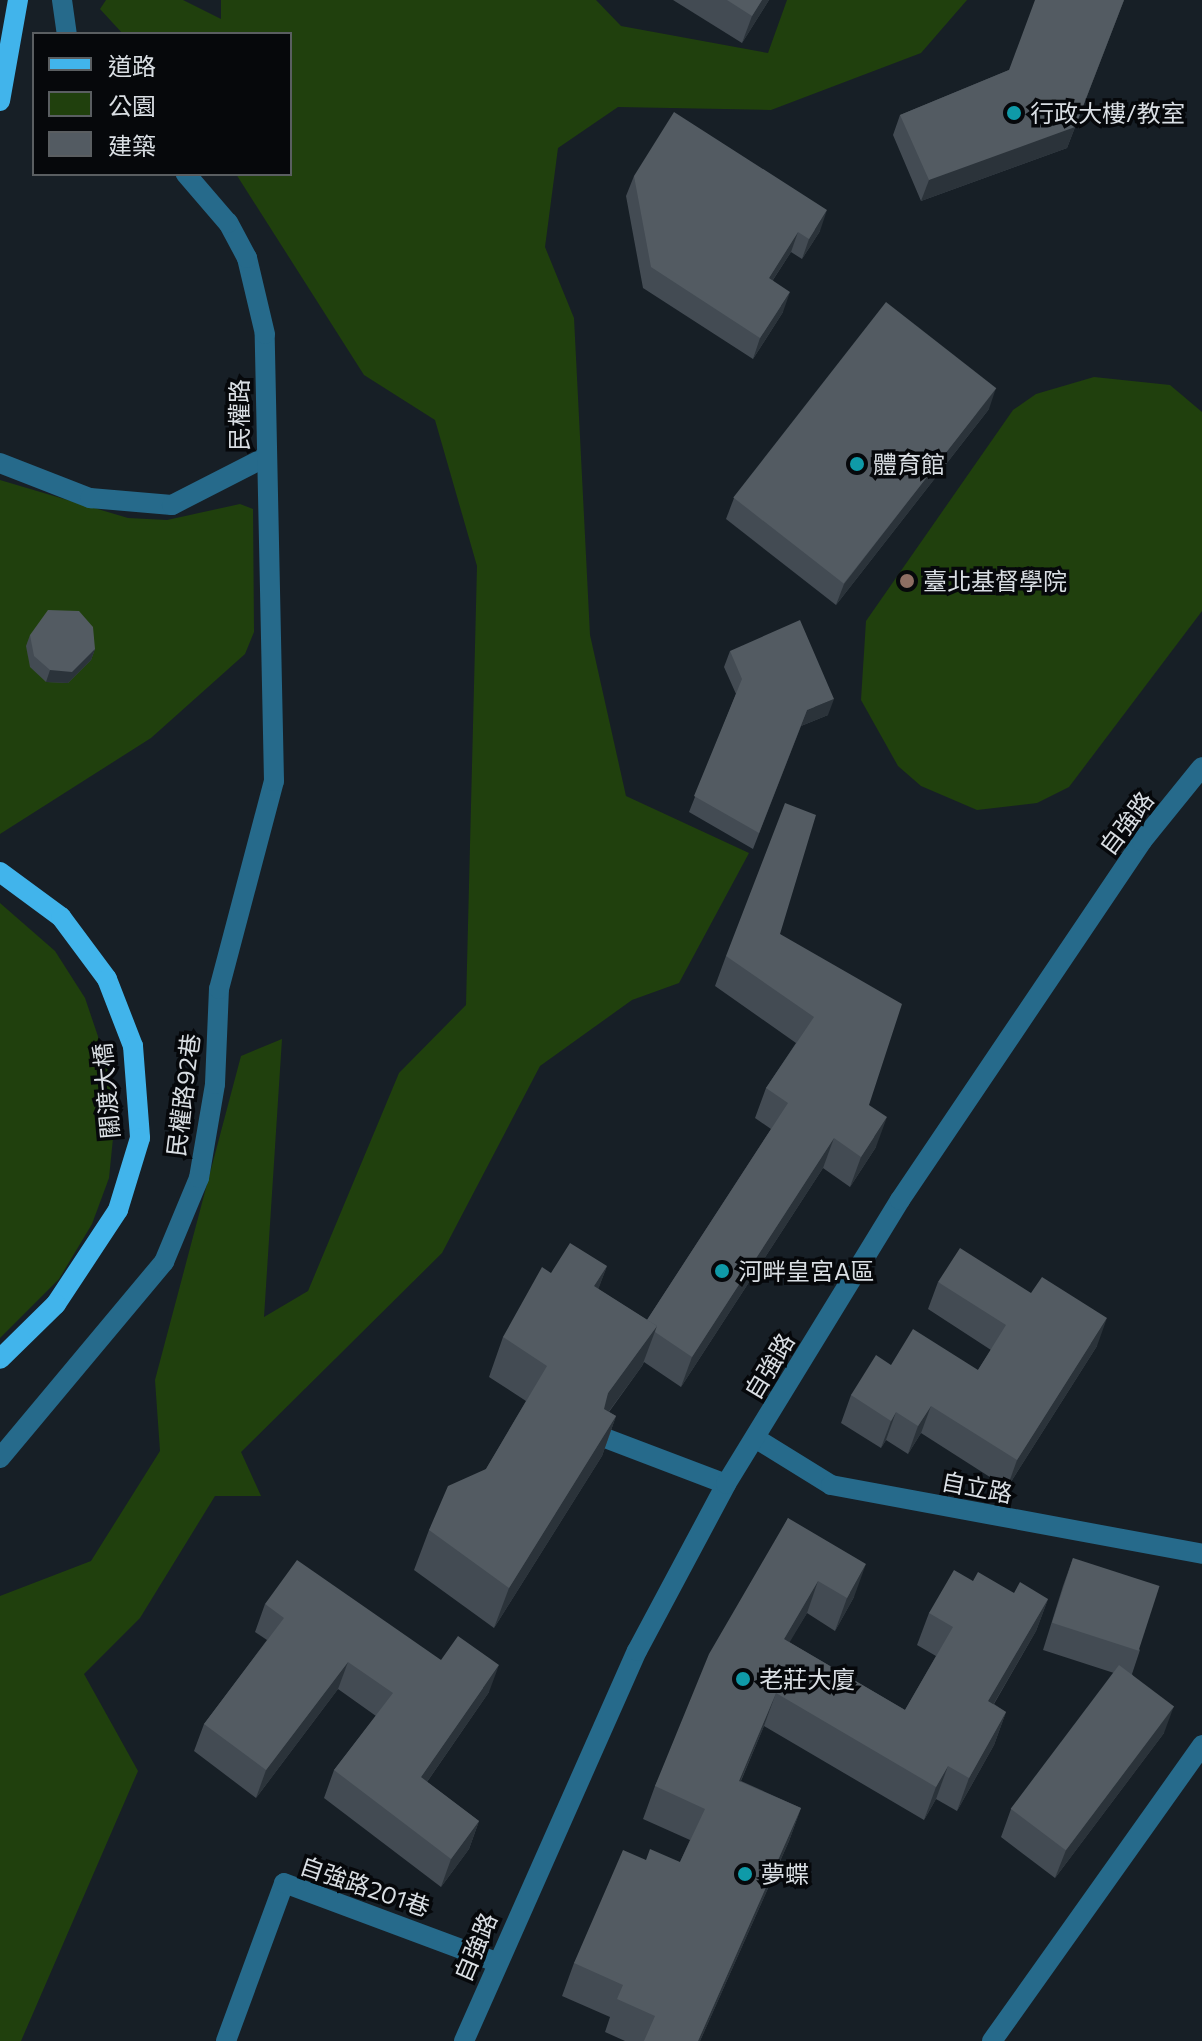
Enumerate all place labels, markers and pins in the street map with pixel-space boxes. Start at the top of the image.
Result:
place label: 行政大樓/教室 [1030,99,1185,127]
marker: 行政大樓/教室 [1005,104,1023,122]
place label: 體育館 [873,450,945,478]
marker: 體育館 [848,455,866,473]
place label: 臺北基督學院 [923,567,1067,595]
marker: 臺北基督學院 [898,572,916,590]
place label: 河畔皇宮A區 [738,1257,875,1285]
marker: 河畔皇宮A區 [713,1262,731,1280]
place label: 老莊大廈 [759,1665,855,1693]
marker: 老莊大廈 [734,1670,752,1688]
place label: 夢蝶 [761,1860,809,1888]
marker: 夢蝶 [736,1865,754,1883]

